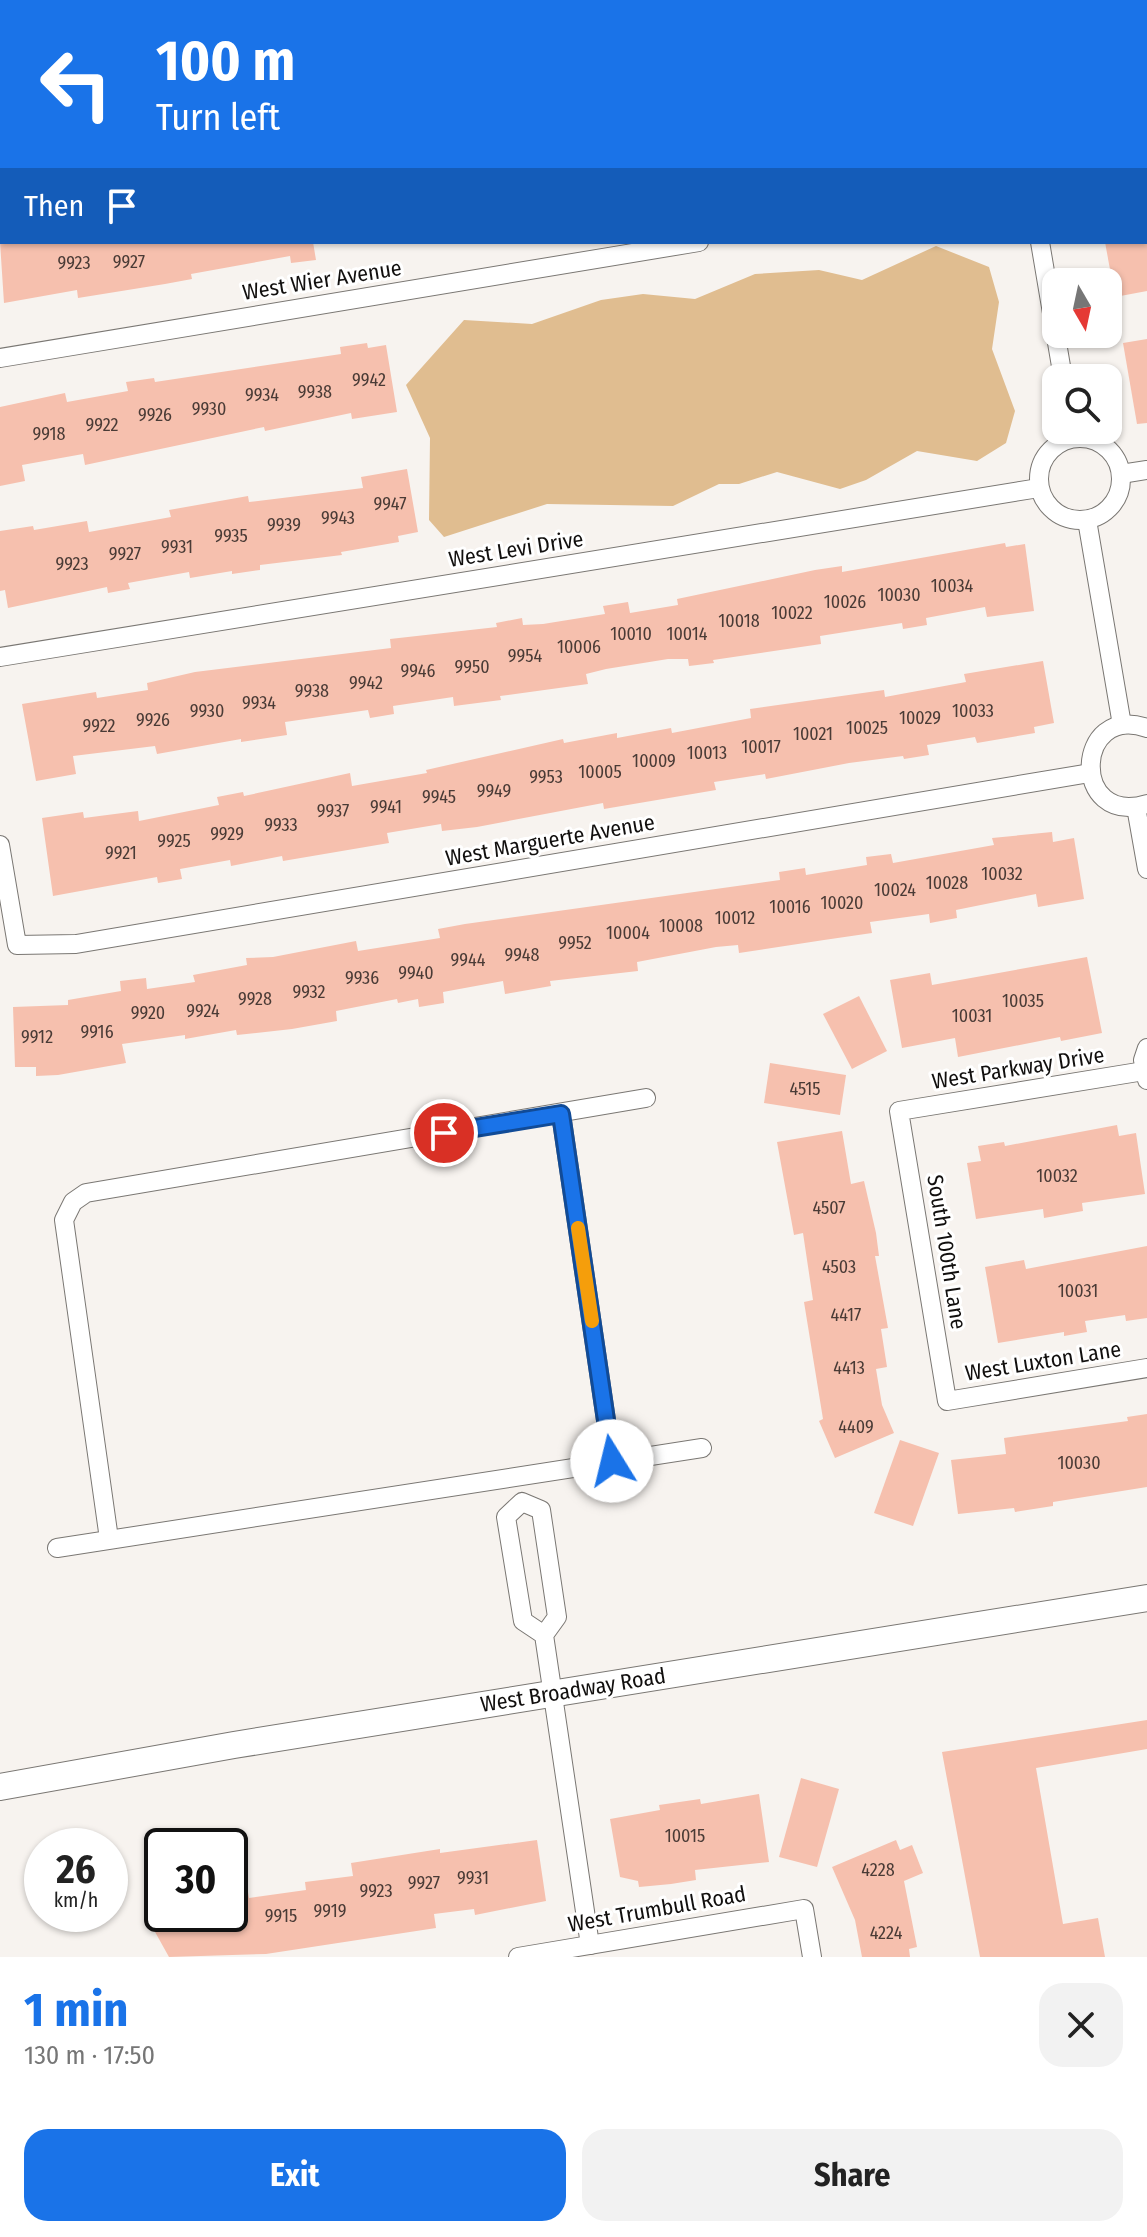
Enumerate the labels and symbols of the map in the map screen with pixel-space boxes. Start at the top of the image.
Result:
house number: 9927 [113,251,145,273]
house number: 9923 [57,252,91,274]
street label: West Wier Avenue [241,254,403,306]
north arrow [1042,268,1122,348]
house number: 9942 [352,369,386,391]
house number: 9938 [298,381,332,403]
house number: 9934 [245,384,279,406]
house number: 9930 [192,398,226,420]
house number: 9926 [138,404,172,426]
house number: 9922 [85,414,119,436]
house number: 9918 [32,423,66,445]
house number: 9947 [373,493,407,515]
house number: 9943 [321,507,355,529]
house number: 9939 [267,514,301,536]
house number: 9935 [214,525,248,547]
street label: West Levi Drive [447,525,585,573]
house number: 9931 [161,536,193,558]
house number: 9927 [109,543,141,565]
house number: 9923 [55,553,89,575]
house number: 10034 [931,575,973,597]
house number: 10030 [877,584,921,606]
house number: 10026 [824,591,866,613]
house number: 10022 [771,602,813,624]
house number: 10018 [718,610,760,632]
house number: 10010 [610,623,652,645]
house number: 10014 [666,623,708,645]
house number: 10006 [557,636,601,658]
house number: 9954 [508,645,543,667]
house number: 9950 [454,656,490,678]
house number: 9946 [401,660,436,682]
house number: 9942 [349,672,383,694]
house number: 9938 [295,680,329,702]
house number: 9934 [242,692,276,714]
house number: 9930 [190,700,224,722]
house number: 10033 [952,700,994,722]
house number: 10029 [899,707,941,729]
house number: 9926 [136,709,170,731]
house number: 9922 [82,715,116,737]
house number: 10025 [846,717,888,739]
house number: 10021 [793,723,833,745]
house number: 10017 [741,736,781,758]
house number: 10013 [687,742,727,764]
house number: 10009 [632,750,676,772]
house number: 10005 [578,761,622,783]
house number: 9953 [529,766,563,788]
house number: 9949 [477,780,511,802]
house number: 9945 [422,786,456,808]
house number: 9941 [370,796,402,818]
house number: 9937 [317,800,349,822]
street label: West Marguerte Avenue [443,808,657,872]
house number: 9933 [264,814,298,836]
house number: 9929 [210,823,244,845]
house number: 9925 [157,830,191,852]
house number: 9921 [105,842,137,864]
house number: 10032 [981,863,1023,885]
house number: 10028 [926,872,968,894]
house number: 10024 [874,879,916,901]
house number: 10020 [821,892,863,914]
house number: 10016 [769,896,811,918]
house number: 10012 [715,907,755,929]
house number: 10008 [659,915,703,937]
house number: 10004 [606,922,650,944]
house number: 9952 [558,932,592,954]
house number: 9948 [504,944,540,966]
house number: 9944 [451,949,486,971]
house number: 9940 [398,962,434,984]
house number: 9936 [345,967,379,989]
house number: 9932 [292,981,326,1003]
house number: 9928 [238,988,272,1010]
house number: 10035 [1002,990,1044,1012]
house number: 9924 [186,1000,220,1022]
house number: 9920 [131,1002,165,1024]
house number: 10031 [952,1005,992,1027]
house number: 9916 [80,1021,114,1043]
house number: 9912 [21,1026,53,1048]
street label: West Parkway Drive [930,1041,1106,1095]
house number: 4515 [789,1078,821,1100]
pin [410,1099,478,1167]
house number: 10032 [1036,1165,1078,1187]
street label: South 100th Lane [921,1173,973,1331]
house number: 4507 [812,1197,846,1219]
house number: 4503 [822,1256,856,1278]
house number: 10031 [1058,1280,1098,1302]
house number: 4417 [831,1304,861,1326]
street label: West Luxton Lane [963,1335,1123,1387]
house number: 4413 [833,1357,865,1379]
house number: 4409 [838,1416,874,1438]
position arrow [570,1419,654,1503]
house number: 10030 [1057,1452,1101,1474]
street label: West Broadway Road [478,1662,668,1718]
house number: 10015 [665,1825,705,1847]
speed limit sign: 30 [144,1828,248,1932]
house number: 4228 [861,1859,895,1881]
house number: 9931 [457,1867,489,1889]
house number: 9927 [408,1872,440,1894]
house number: 9923 [359,1880,393,1902]
street label: West Trumbull Road [566,1880,748,1938]
house number: 9919 [314,1900,346,1922]
house number: 9915 [265,1905,297,1927]
house number: 4224 [870,1922,903,1944]

